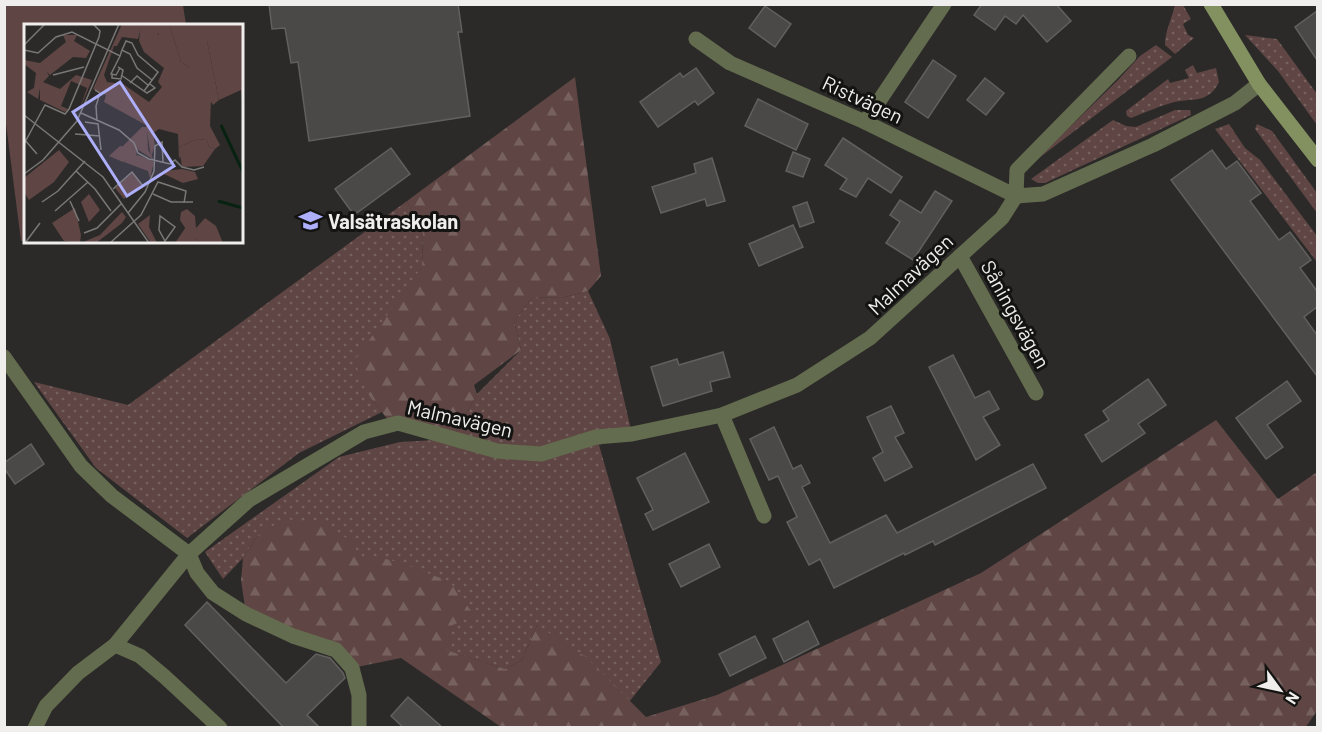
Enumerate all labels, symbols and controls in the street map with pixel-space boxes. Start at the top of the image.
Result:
inset map [24,24,243,243]
street label: Ristvägen [819,70,907,128]
school or university icon: Valsätraskolan [297,208,323,234]
place label: Valsätraskolan [328,209,458,233]
street label: Malmavägen [863,229,957,319]
street label: Såningsvägen [976,256,1056,372]
street label: Malmavägen [405,394,515,442]
north arrow [1250,660,1310,720]
text: N [1282,689,1304,708]

